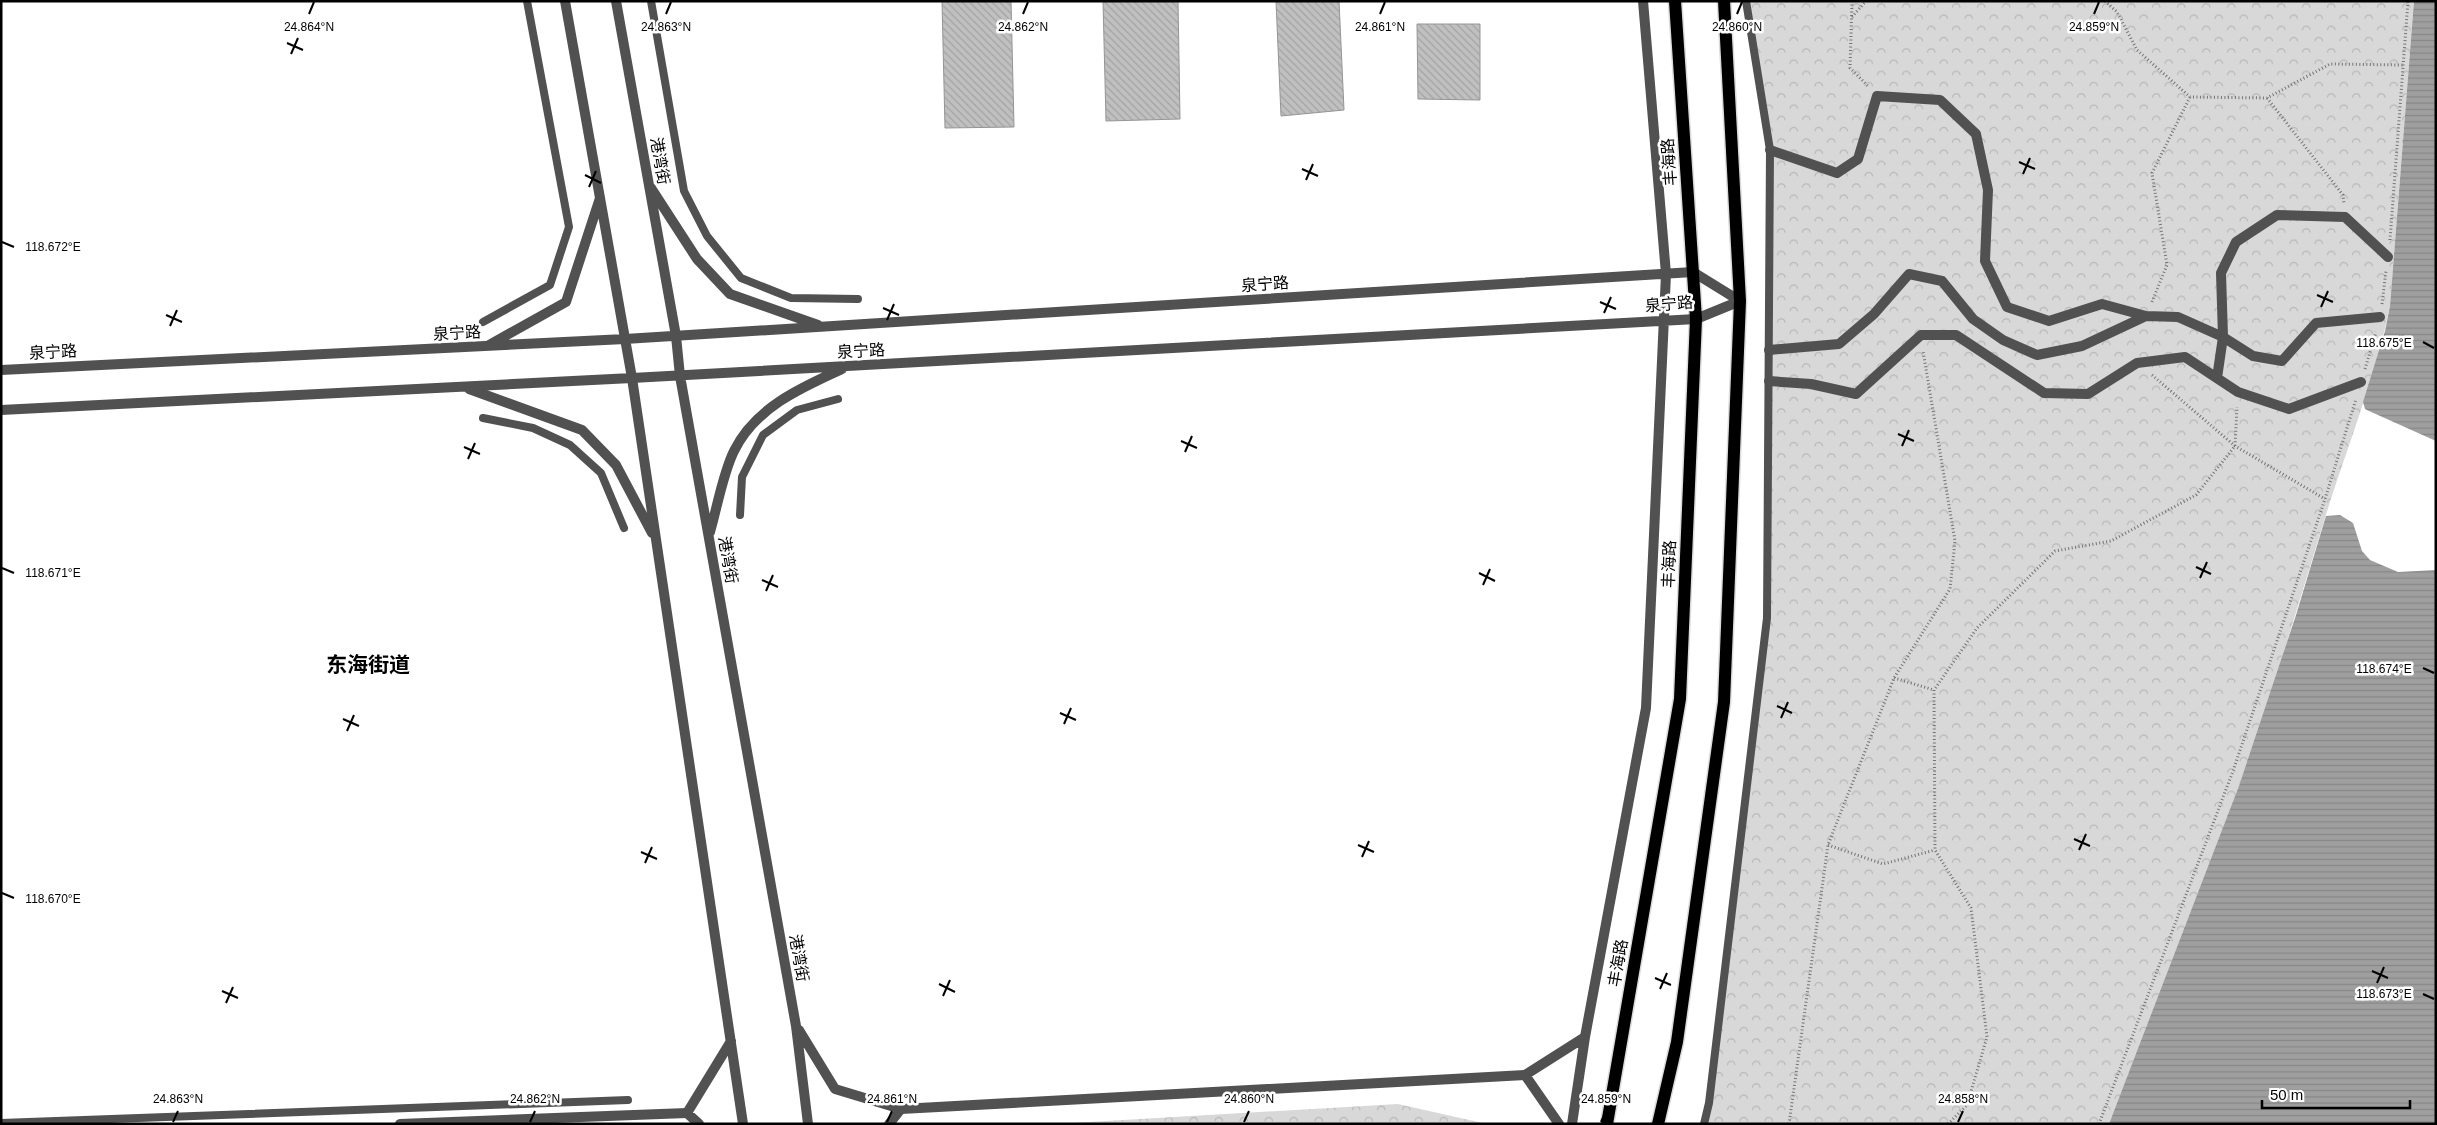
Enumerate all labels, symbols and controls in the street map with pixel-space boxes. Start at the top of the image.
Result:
text: 24.864°N [284,20,334,34]
text: 24.863°N [641,20,691,34]
text: 24.862°N [998,20,1048,34]
text: 24.861°N [1355,20,1405,34]
text: 24.860°N [1712,20,1762,34]
text: 24.859°N [2069,20,2119,34]
street label: 港湾街 [647,136,673,186]
street label: 丰海路 [1659,137,1679,187]
text: 118.672°E [25,240,81,254]
street label: 泉宁路 [1240,274,1290,294]
street label: 泉宁路 [1644,293,1694,315]
street label: 泉宁路 [433,323,481,343]
text: 118.675°E [2356,336,2412,350]
street label: 泉宁路 [837,341,885,361]
street label: 泉宁路 [29,342,77,362]
street label: 港湾街 [715,535,741,585]
street label: 丰海路 [1660,540,1678,588]
text: 118.671°E [25,566,81,580]
district label: 东海街道 [326,653,410,676]
text: 118.674°E [2356,662,2412,676]
text: 118.670°E [25,892,81,906]
street label: 港湾街 [786,933,812,983]
street label: 丰海路 [1605,938,1631,988]
text: 118.673°E [2356,987,2412,1001]
scale bar [2262,1078,2410,1110]
text: 50 m [2270,1086,2303,1103]
text: 24.863°N [153,1092,203,1106]
text: 24.862°N [510,1092,560,1106]
text: 24.861°N [867,1092,917,1106]
text: 24.860°N [1224,1092,1274,1106]
text: 24.859°N [1581,1092,1631,1106]
text: 24.858°N [1938,1092,1988,1106]

